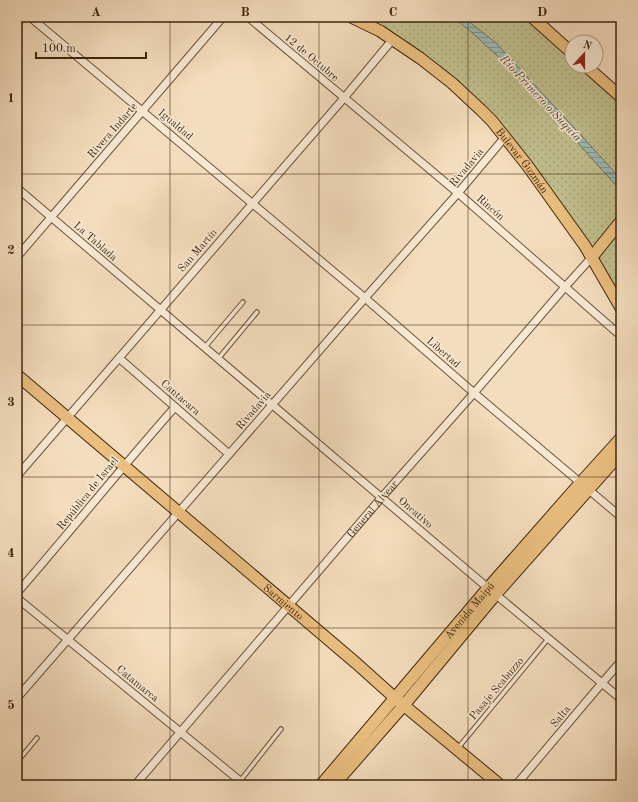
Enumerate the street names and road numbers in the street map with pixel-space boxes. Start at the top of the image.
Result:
street label: 12 de Octubre [282,32,340,84]
street label: Rivera Indarte [86,101,140,161]
street label: Igualdad [156,108,195,143]
street label: Bulevar Guzmán [493,127,549,196]
street label: Rivadavia [448,146,487,189]
street label: Rincón [474,193,506,223]
street label: La Tablada [71,220,119,264]
street label: San Martín [177,227,220,275]
street label: Libertad [424,336,462,371]
street label: Cantacara [158,378,202,418]
street label: Rivadavia [235,389,274,432]
street label: República de Israel [55,455,121,533]
street label: General Alvear [346,479,401,540]
street label: Oncativo [396,495,434,531]
street label: Avenida Maipú [443,581,497,642]
street label: Sarmiento [261,583,305,623]
street label: Pasaje Scabuzzo [468,656,526,722]
street label: Catamarca [114,664,161,705]
street label: Salta [549,704,574,730]

